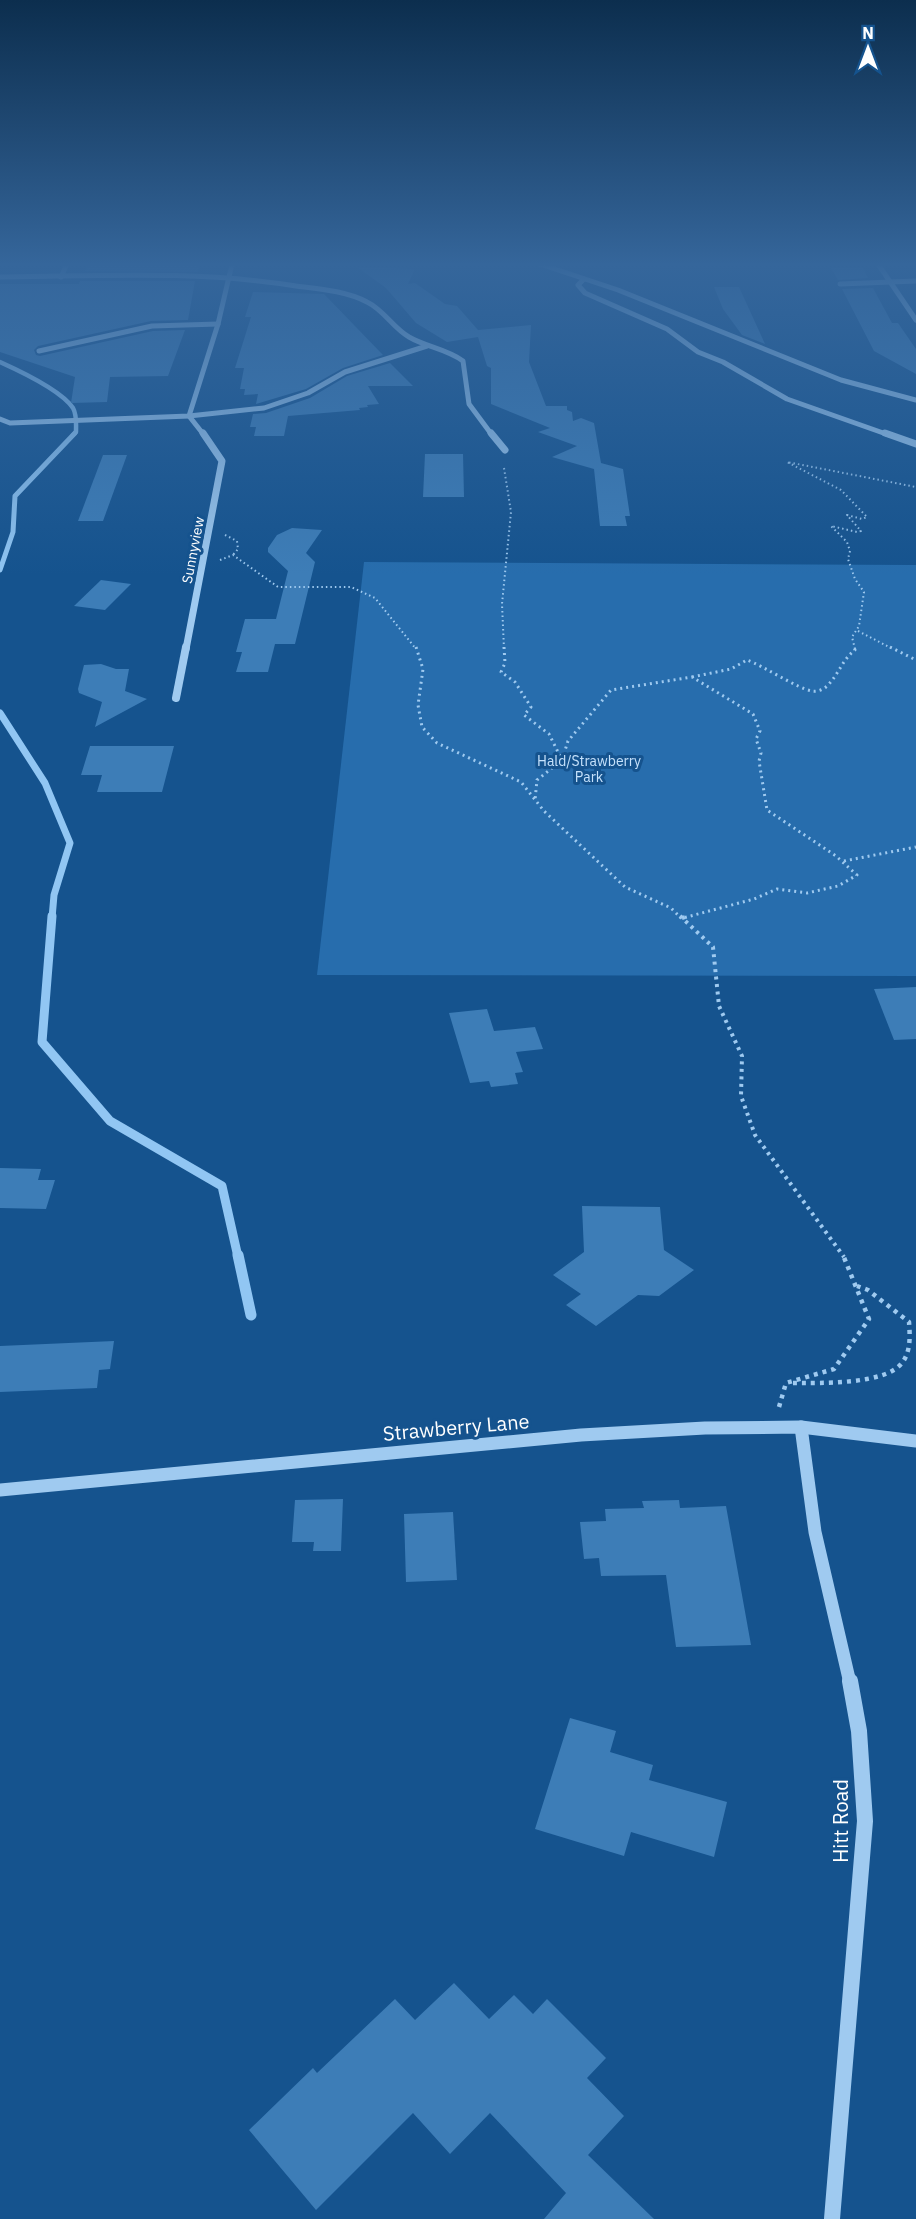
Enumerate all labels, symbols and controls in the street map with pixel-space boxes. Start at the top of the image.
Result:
north arrow [838,18,898,78]
text: N [862,23,874,43]
street label: Sunnyview [178,515,208,585]
park label: Hald/Strawberry Park [537,752,641,786]
street label: Strawberry Lane [382,1407,530,1447]
street label: Hitt Road [827,1779,854,1863]

